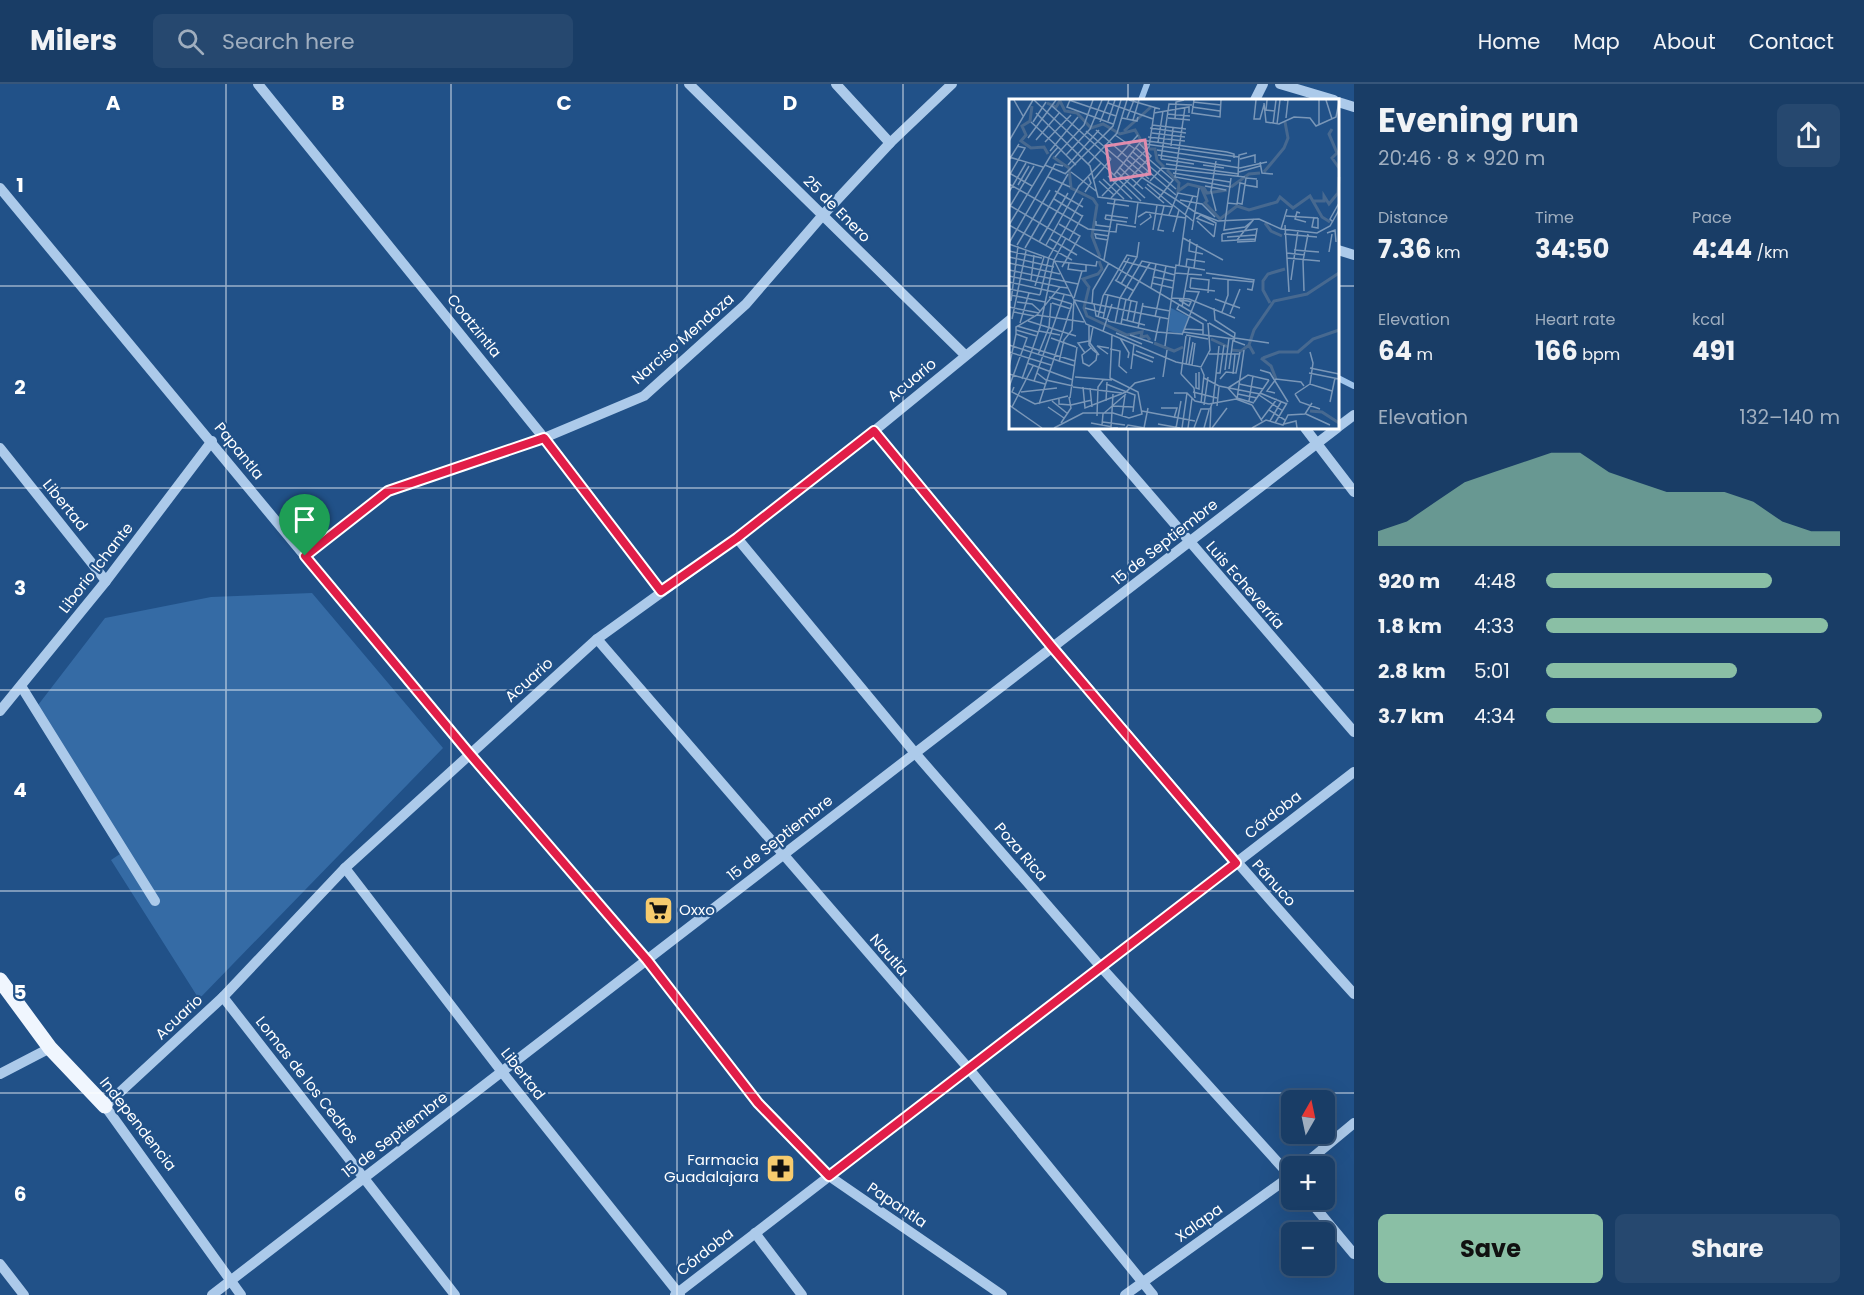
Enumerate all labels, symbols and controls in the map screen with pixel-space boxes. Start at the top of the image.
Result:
search box [153,14,573,68]
text: Milers [30,21,117,60]
icon: search [174,25,207,58]
text: Search here [222,26,355,57]
text: Home [1478,27,1540,56]
text: Map [1573,27,1620,56]
text: About [1653,27,1716,56]
text: Contact [1749,27,1834,56]
text: A [106,89,121,117]
text: B [331,89,345,117]
text: C [556,89,572,117]
text: D [783,89,797,117]
text: Evening run [1378,97,1579,144]
inset map [1009,99,1339,429]
button: share [1777,104,1840,167]
text: 20:46 · 8 × 920 m [1378,144,1545,172]
street label: 25 de Enero [799,170,876,247]
text: 1 [16,171,24,199]
text: Distance [1378,206,1448,229]
text: Time [1535,206,1574,229]
text: Pace [1692,206,1732,229]
text: 7.36 [1378,231,1432,267]
text: 34:50 [1535,231,1610,267]
text: 4:44 [1692,231,1752,267]
text: km [1432,241,1461,264]
text: /km [1752,241,1789,264]
street label: Narciso Mendoza [627,288,738,389]
street label: Coatzintla [442,289,507,362]
text: Elevation [1378,308,1450,331]
text: Heart rate [1535,308,1615,331]
text: kcal [1692,308,1725,331]
text: 64 [1378,333,1412,369]
text: 166 [1535,333,1578,369]
text: 491 [1692,333,1735,369]
text: m [1412,343,1433,366]
text: bpm [1578,343,1620,366]
street label: Acuario [883,353,941,406]
text: 2 [14,373,26,401]
text: Elevation [1378,403,1468,431]
text: 132–140 m [1739,403,1840,431]
street label: Papantla [210,418,269,484]
street label: Libertad [38,474,93,535]
pin [279,494,330,556]
street label: 15 de Septiembre [1107,494,1222,590]
icon: arrive [288,503,321,536]
street label: Liborio Ichante [54,518,138,617]
street label: Luis Echeverría [1201,536,1289,633]
text: 920 m [1378,567,1440,595]
text: 4:48 [1474,567,1516,595]
text: 3 [14,574,26,602]
text: 1.8 km [1378,612,1442,640]
text: 4:33 [1474,612,1514,640]
street label: Acuario [500,652,557,707]
text: 2.8 km [1378,657,1446,685]
text: 5:01 [1474,657,1510,685]
text: 3.7 km [1378,702,1444,730]
text: 4:34 [1474,702,1515,730]
text: 4 [13,776,27,804]
street label: Córdoba [1240,786,1305,843]
street label: 15 de Septiembre [722,790,837,886]
street label: Poza Rica [990,818,1053,885]
street label: Pánuco [1248,855,1301,911]
supermarket icon: Oxxo [642,894,674,926]
place label: Oxxo [679,899,715,920]
street label: Nautla [865,929,914,980]
text: 5 [14,978,27,1006]
street label: Acuario [150,989,207,1044]
street label: Lomas de los Cedros [251,1012,364,1148]
street label: Libertad [496,1043,550,1104]
street label: Independencia [95,1072,182,1175]
street label: 15 de Septiembre [337,1087,452,1183]
north arrow [1281,1090,1335,1144]
map controls [1281,1090,1335,1276]
place label: Farmacia Guadalajara [664,1149,759,1187]
pharmacy icon: Farmacia Guadalajara [764,1153,796,1185]
button: + [1281,1156,1335,1210]
street label: Papantla [863,1177,931,1232]
text: 6 [14,1180,26,1208]
street label: Xalapa [1171,1198,1227,1247]
button: Save [1378,1214,1603,1283]
button: Share [1615,1214,1840,1283]
button: − [1281,1222,1335,1276]
street label: Córdoba [672,1223,737,1280]

